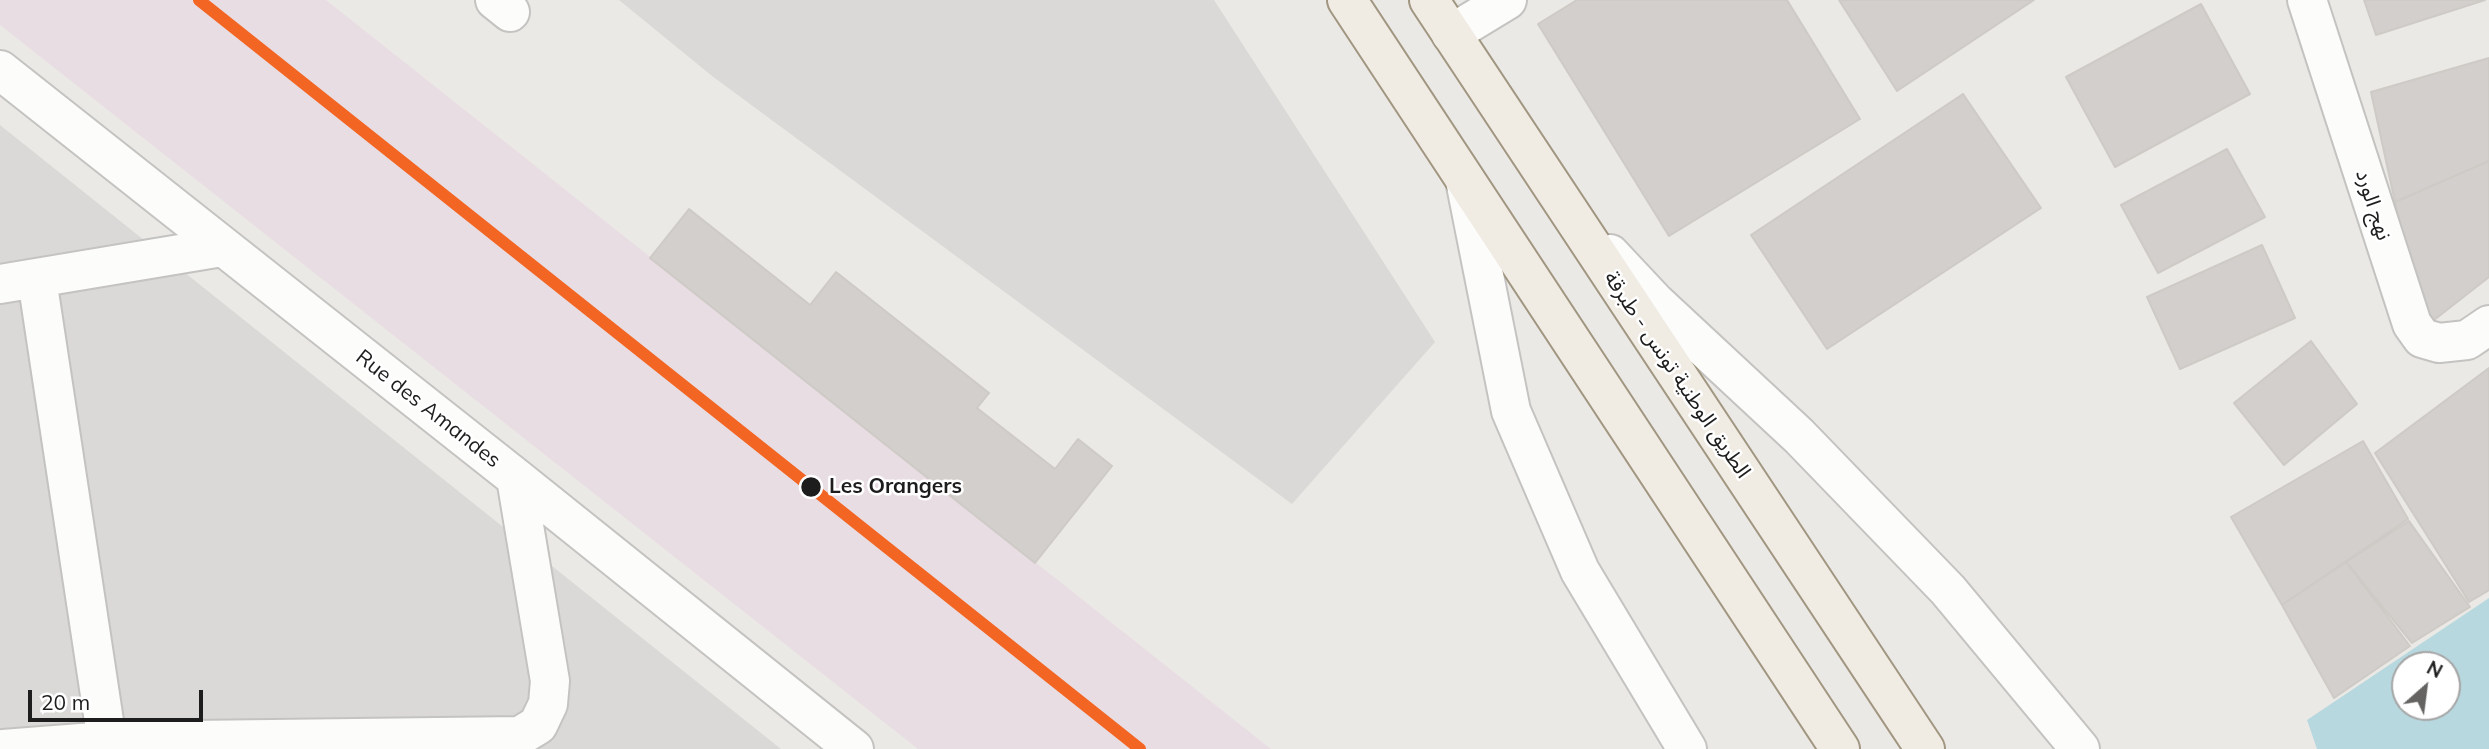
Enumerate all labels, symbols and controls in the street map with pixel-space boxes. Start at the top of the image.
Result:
street label: نهج الورد [2350,166,2396,244]
street label: الطريق الوطنية تونس - طبرقة [1598,267,1756,483]
street label: Rue des Amandes [351,345,505,473]
place label: Les Orangers [829,474,962,500]
marker: Les Orangers [799,475,823,499]
north arrow [2391,651,2461,721]
text: N [2423,655,2447,683]
scale bar [32,676,206,720]
text: 20 m [41,689,90,715]

